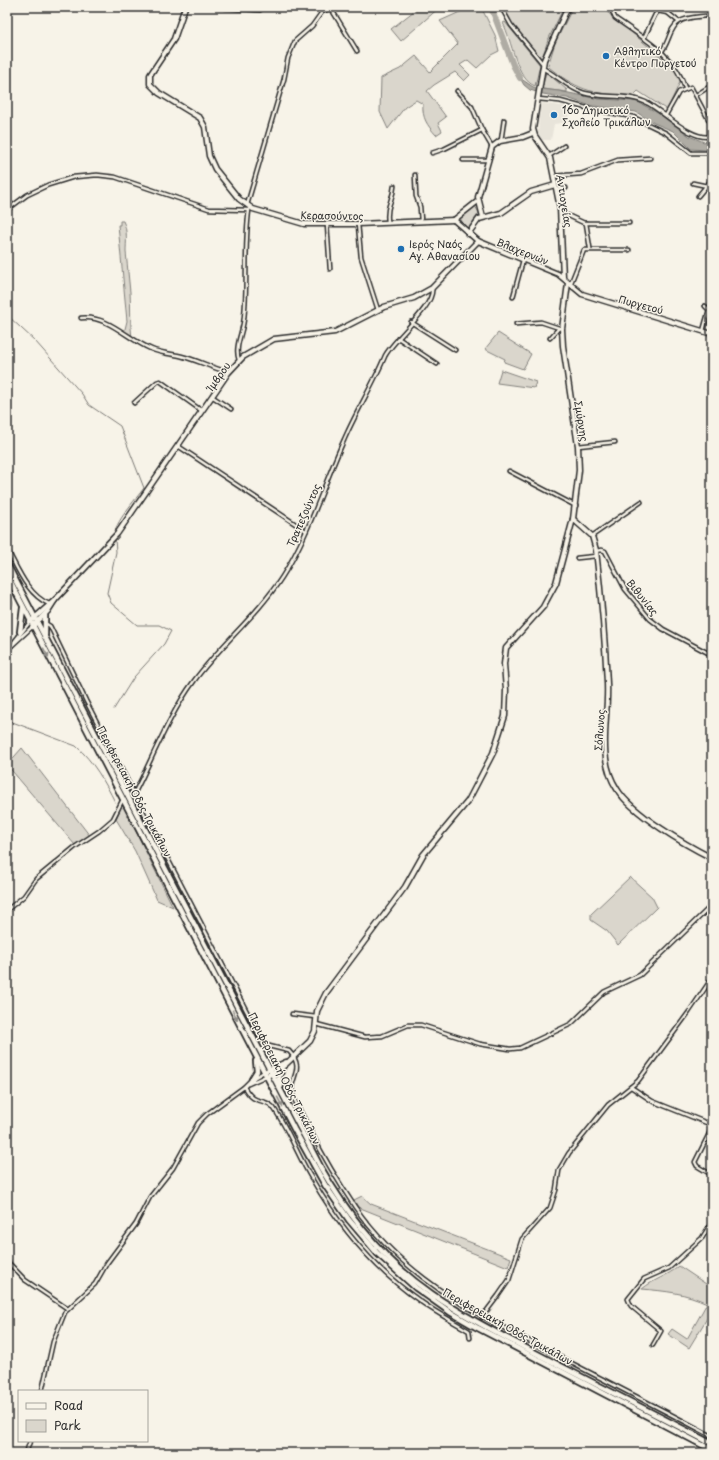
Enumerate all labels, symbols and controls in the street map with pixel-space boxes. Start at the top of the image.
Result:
place label: Αθλητικό Κέντρο Πυργετού [614,43,697,70]
marker: Αθλητικό Κέντρο Πυργετού [601,51,611,61]
place label: 16ο Δημοτικό Σχολείο Τρικάλων [562,102,651,129]
marker: 16ο Δημοτικό Σχολείο Τρικάλων [549,110,559,120]
street label: Αντιοχείας [553,173,577,229]
street label: Κερασούντος [300,207,364,223]
street label: Βλαχερνών [495,234,551,268]
place label: Ιερός Ναός Αγ. Αθανασίου [409,236,480,263]
marker: Ιερός Ναός Αγ. Αθανασίου [396,244,406,254]
street label: Πυργετού [617,291,665,317]
street label: Ίμβρου [201,358,234,396]
street label: Σμύρνης [571,400,593,442]
street label: Τραπεζούντος [282,481,324,549]
street label: Βιθυνίας [624,576,662,618]
one-way arrow [43,647,50,659]
street label: Σόλωνος [590,709,608,751]
street label: Περιφερειακή Οδός Τρικάλων [94,723,176,859]
one-way arrow [232,1009,238,1021]
street label: Περιφερειακή Οδός Τρικάλων [245,1009,325,1147]
one-way arrow [277,1097,283,1108]
street label: Περιφερειακή Οδός Τρικάλων [440,1284,576,1368]
legend [18,1390,148,1442]
text: Road [54,1396,83,1414]
text: Park [54,1416,81,1434]

